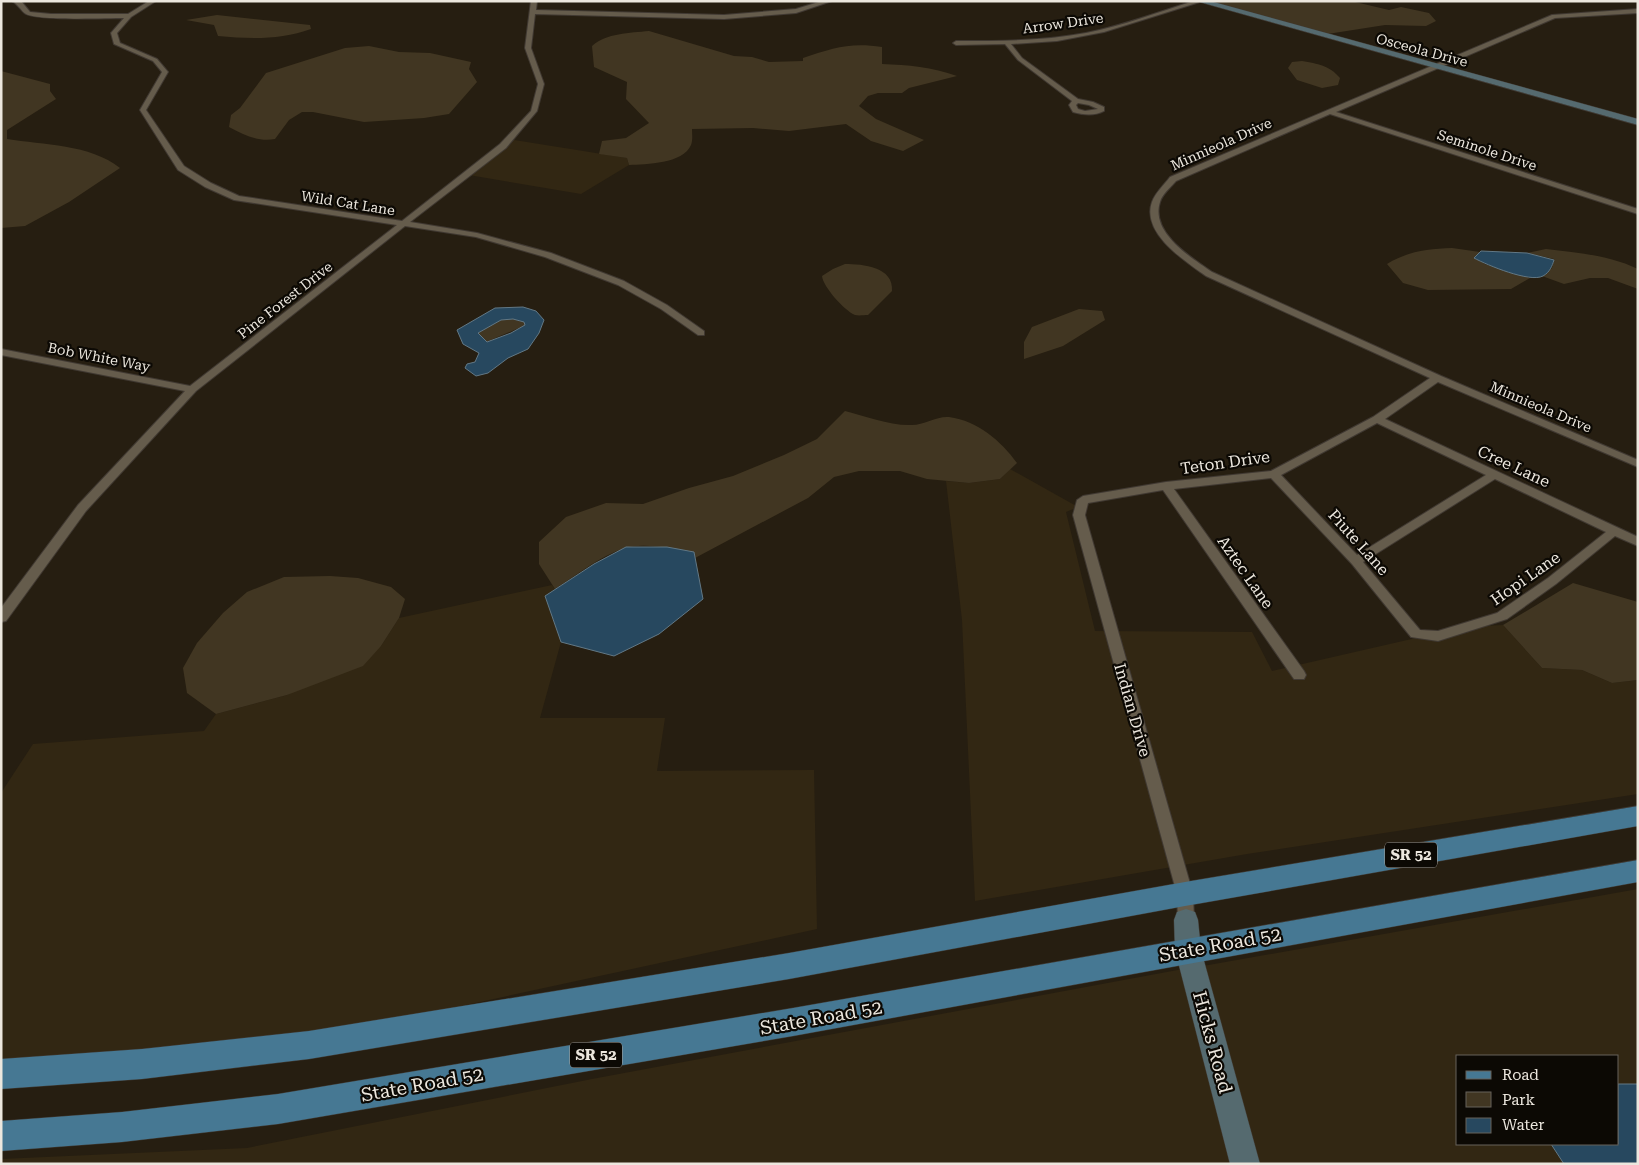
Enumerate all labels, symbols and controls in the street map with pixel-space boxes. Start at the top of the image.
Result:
street label: Arrow Drive [1022,9,1105,37]
street label: Osceola Drive [1375,30,1470,70]
street label: Minnieola Drive [1168,114,1274,173]
street label: Seminole Drive [1435,126,1539,174]
street label: Wild Cat Lane [300,188,396,218]
street label: Pine Forest Drive [235,258,336,342]
street label: Bob White Way [46,339,152,375]
street label: Minnieola Drive [1488,378,1594,436]
street label: Cree Lane [1475,441,1553,492]
street label: Teton Drive [1179,447,1271,478]
street label: Piute Lane [1324,506,1393,579]
street label: Aztec Lane [1214,532,1278,613]
street label: Hopi Lane [1487,547,1564,609]
street label: Indian Drive [1110,661,1155,759]
road number: SR 52 [1385,842,1437,868]
street label: State Road 52 [1157,922,1283,967]
street label: Hicks Road [1188,988,1237,1096]
street label: State Road 52 [758,995,884,1040]
road number: SR 52 [570,1042,622,1068]
legend [1456,1055,1619,1145]
street label: State Road 52 [359,1062,485,1107]
text: Road [1502,1066,1539,1084]
text: Park [1502,1091,1536,1109]
text: Water [1502,1116,1544,1134]

